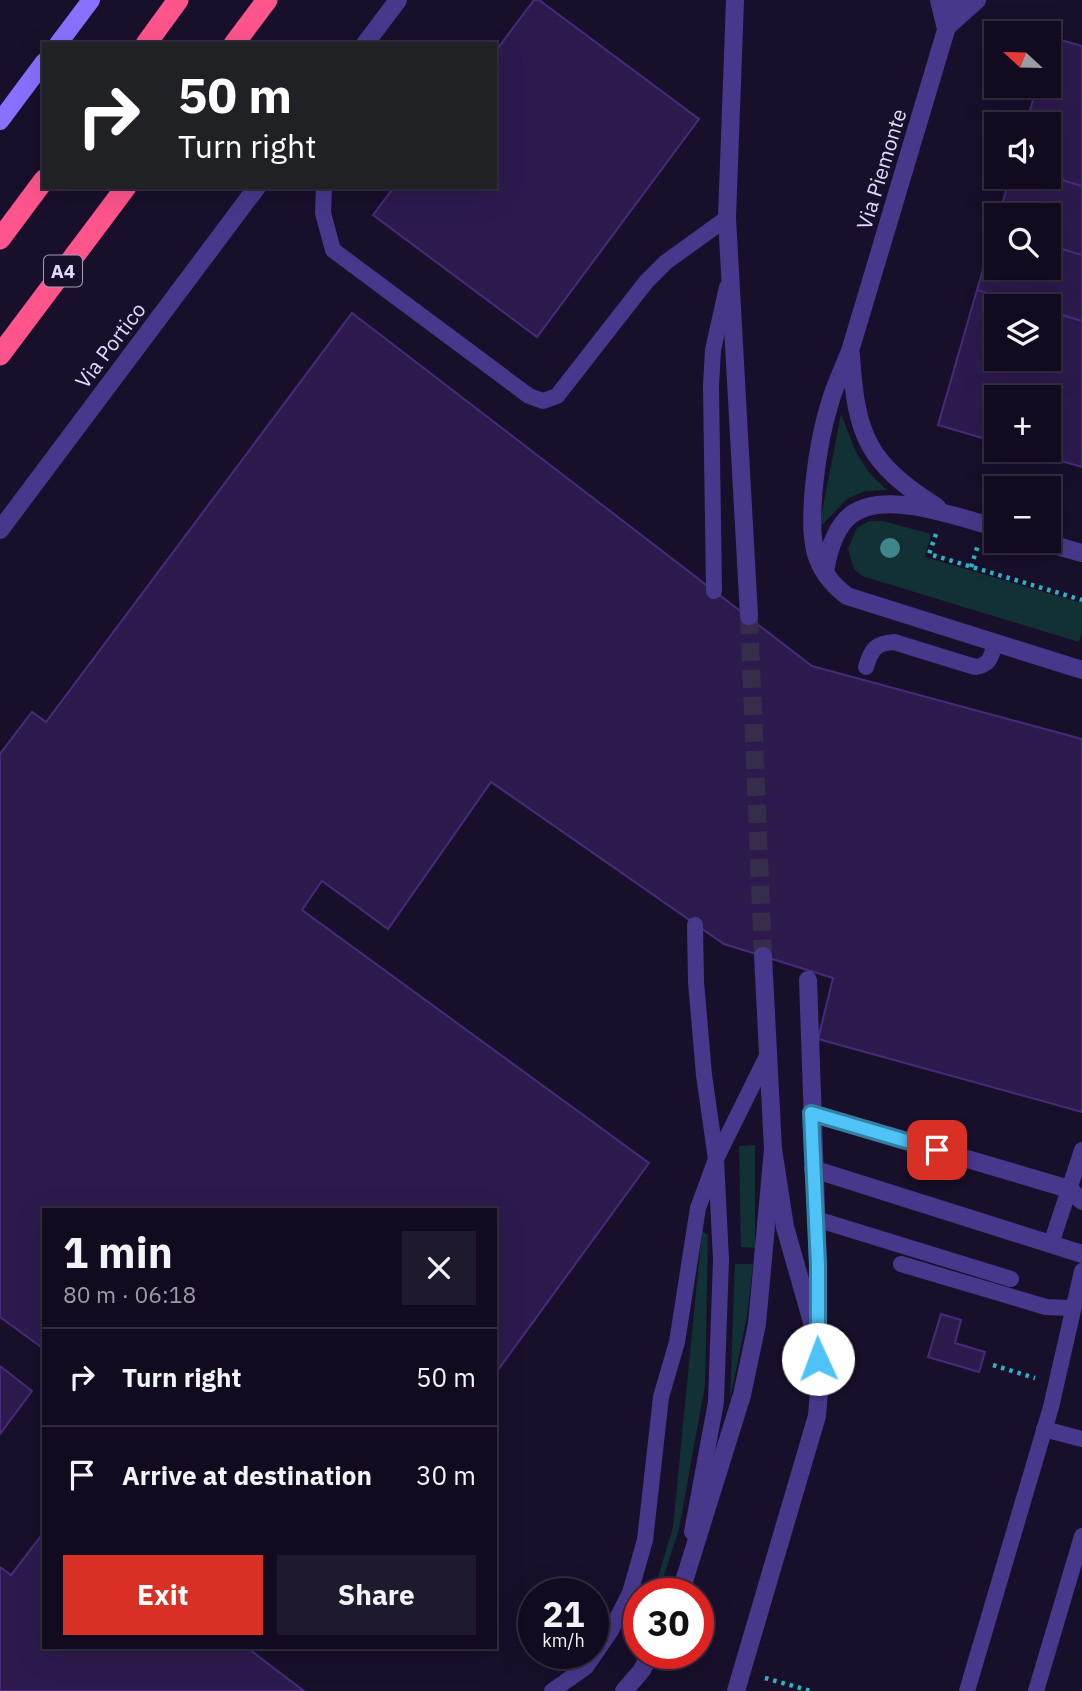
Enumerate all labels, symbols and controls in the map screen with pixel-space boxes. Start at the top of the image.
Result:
north arrow [984,21,1060,98]
map controls [984,21,1061,553]
text: 50 m [178,63,292,126]
icon: right [63,70,154,161]
street label: Via Piemonte [849,105,913,233]
button: sound [984,112,1061,189]
text: Turn right [178,125,316,167]
button: search [984,203,1061,280]
road number: A4 [44,256,82,286]
button: layers [984,294,1061,371]
street label: Via Portico [68,296,152,394]
button: + [984,385,1061,462]
button: − [984,476,1061,553]
pin [907,1120,967,1180]
icon: arrive [918,1131,956,1169]
text: 1 min [63,1225,173,1280]
button: close [402,1231,476,1305]
text: 80 m · 06:18 [63,1279,196,1309]
position arrow [781,1322,855,1396]
icon: right [63,1358,101,1396]
text: Turn right [122,1360,241,1394]
text: 50 m [416,1360,476,1394]
icon: arrive [63,1456,101,1494]
text: Arrive at destination [122,1458,372,1492]
text: 30 m [416,1458,476,1492]
button: Exit [63,1555,263,1635]
button: Share [277,1555,476,1635]
speed limit sign: 30 [623,1578,714,1669]
text: 21 [542,1591,585,1637]
text: km/h [542,1629,585,1652]

